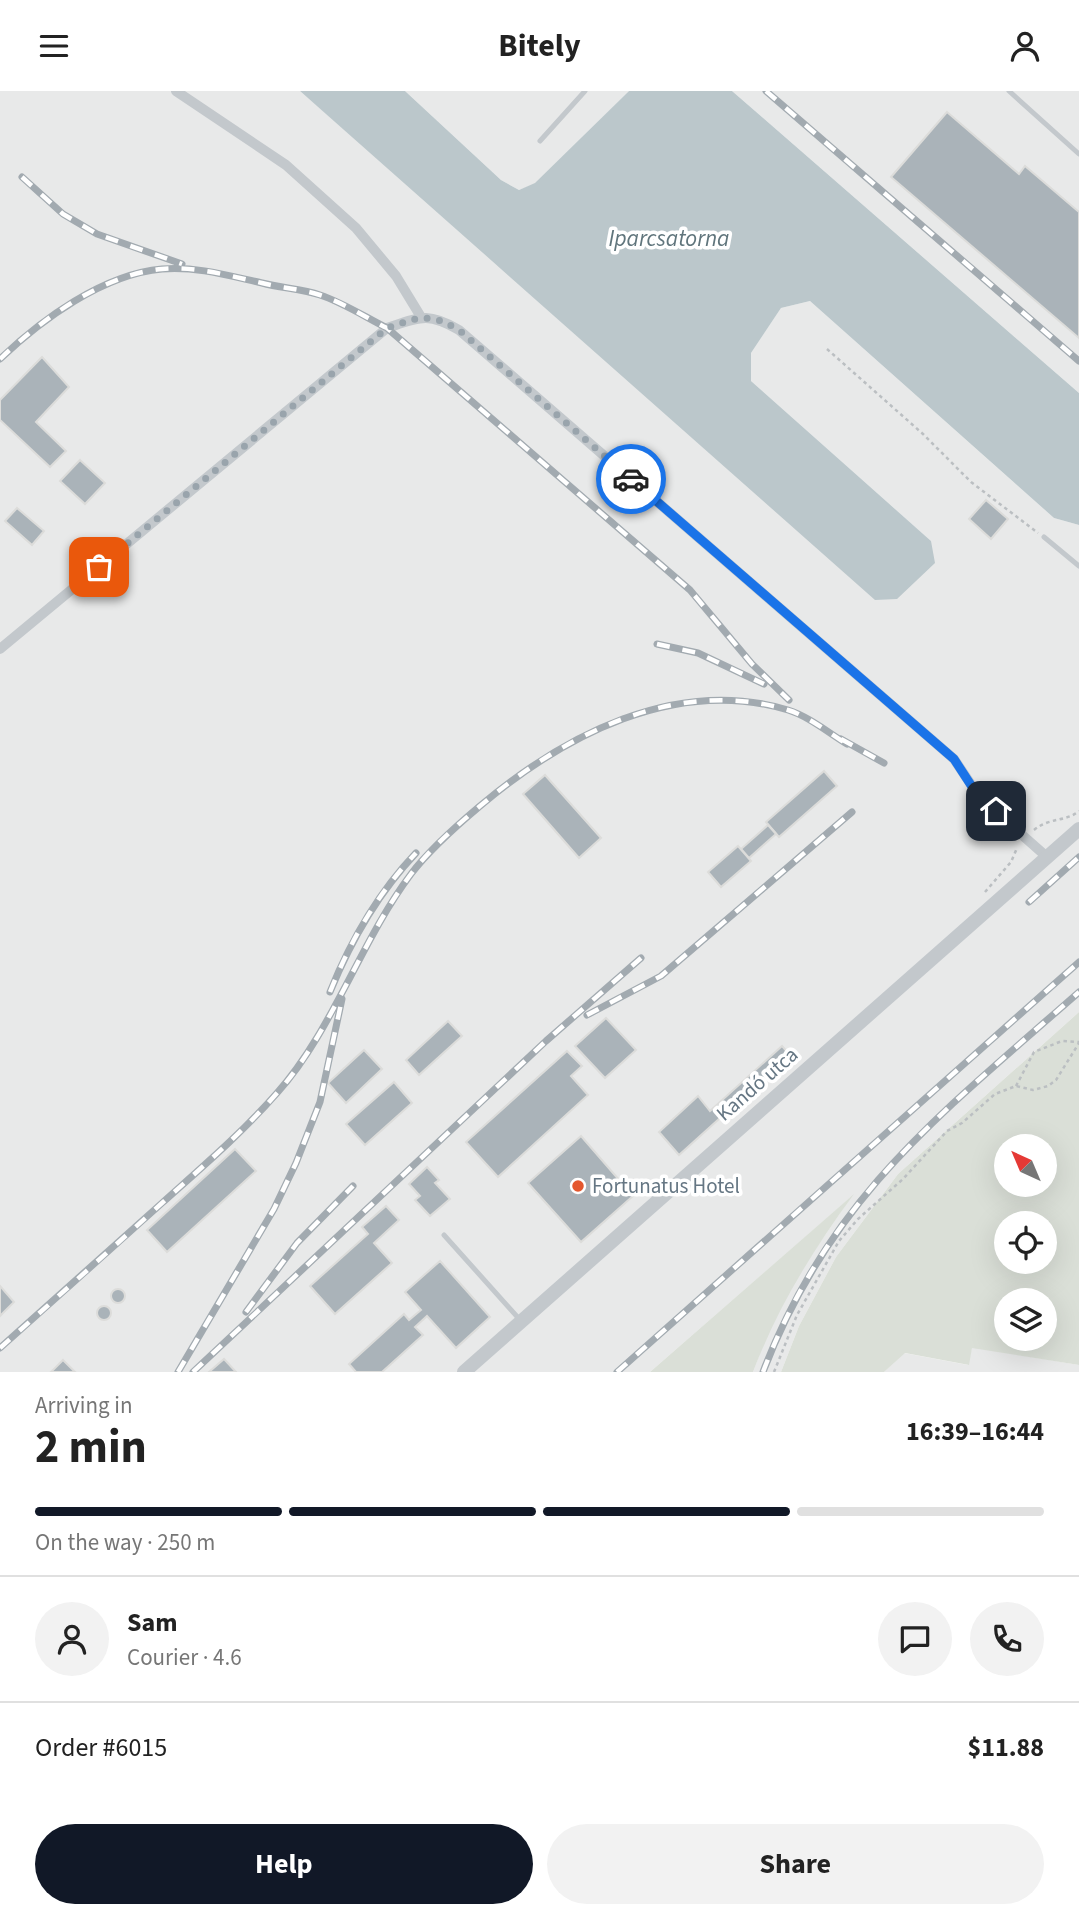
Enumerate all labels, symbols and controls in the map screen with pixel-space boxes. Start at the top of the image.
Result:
text: Bitely [498,23,581,69]
icon: menu [35,27,73,65]
icon: person [1006,27,1044,65]
water label: Iparcsatorna [609,222,729,255]
courier [596,444,666,514]
icon: car [612,460,650,498]
pin [69,537,129,597]
icon: bag [80,548,118,586]
pin [966,781,1026,841]
icon: home [977,792,1015,830]
street label: Kandó utca [710,1040,804,1128]
north arrow [994,1134,1057,1197]
map controls [994,1134,1057,1351]
place label: Fortunatus Hotel [592,1171,740,1201]
marker: Fortunatus Hotel [570,1178,586,1194]
button: locate [994,1211,1057,1274]
button: layers [994,1288,1057,1351]
text: Arriving in [35,1389,133,1422]
text: 16:39–16:44 [906,1413,1044,1450]
text: 2 min [35,1415,147,1480]
text: On the way · 250 m [35,1526,215,1559]
button: person [35,1602,109,1676]
button: chat [878,1602,952,1676]
button: phone [970,1602,1044,1676]
text: Sam [127,1604,177,1641]
text: Courier · 4.6 [127,1641,242,1674]
text: Order #6015 [35,1729,167,1766]
text: $11.88 [968,1729,1044,1766]
button: Help [35,1824,533,1904]
button: Share [547,1824,1044,1904]

